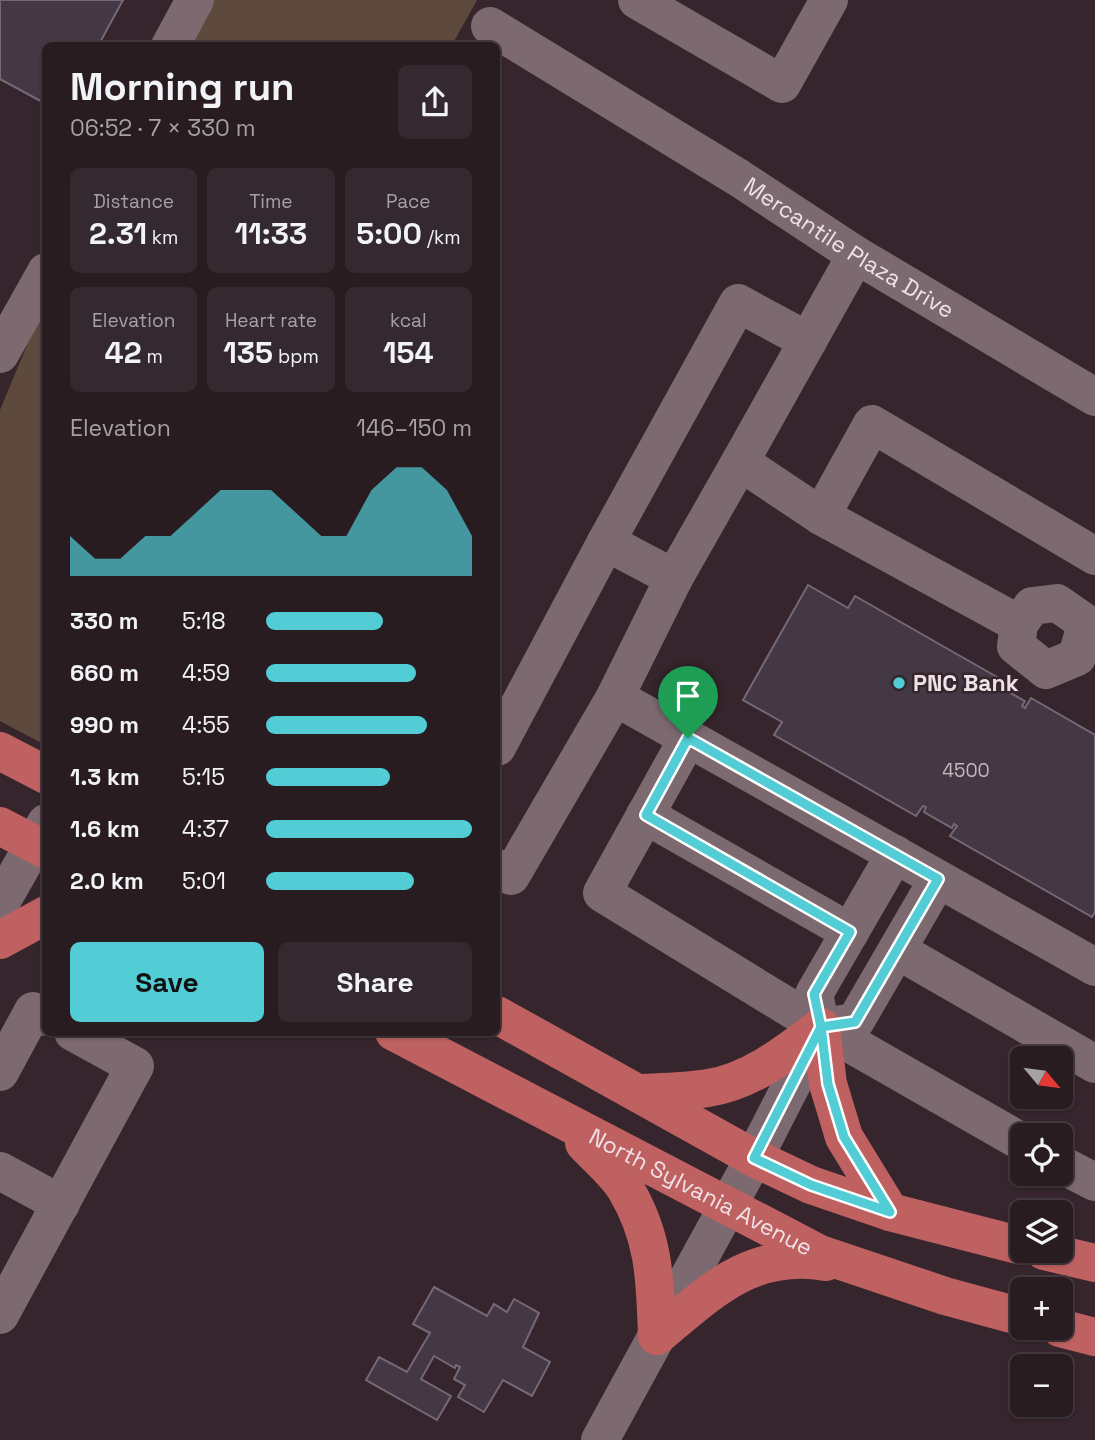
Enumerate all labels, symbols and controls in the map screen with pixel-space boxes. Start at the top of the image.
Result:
text: Morning run [70,63,295,111]
button: share [398,65,472,139]
text: 06:52 · 7 × 330 m [70,113,256,143]
street label: Mercantile Plaza Drive [738,170,960,325]
text: Distance [93,189,174,214]
text: Time [249,189,293,214]
text: Pace [386,189,431,214]
text: 2.31 [89,214,147,253]
text: 11:33 [235,214,307,253]
text: 5:00 [356,214,422,253]
text: km [147,225,178,250]
text: /km [422,225,460,250]
text: Elevation [92,308,175,333]
text: Heart rate [225,308,317,333]
text: kcal [390,308,427,333]
text: 42 [105,333,142,372]
text: 135 [223,333,273,372]
text: 154 [383,333,434,372]
text: m [142,344,163,369]
text: bpm [273,344,319,369]
text: Elevation [70,413,171,443]
text: 146–150 m [356,413,472,443]
text: 330 m [70,606,138,636]
text: 5:18 [182,606,226,636]
text: 660 m [70,658,139,688]
text: 4:59 [182,658,230,688]
pin [658,666,718,738]
place label: PNC Bank [913,668,1019,698]
marker: PNC Bank [891,675,907,691]
icon: arrive [669,677,707,715]
text: 990 m [70,710,139,740]
text: 4:55 [182,710,230,740]
house number: 4500 [942,758,990,783]
text: 1.3 km [70,762,140,792]
text: 5:15 [182,762,225,792]
text: 1.6 km [70,814,140,844]
text: 4:37 [182,814,229,844]
text: 2.0 km [70,866,144,896]
text: 5:01 [182,866,226,896]
button: Save [70,942,264,1022]
button: Share [278,942,472,1022]
north arrow [1010,1046,1073,1110]
map controls [1010,1046,1073,1417]
street label: North Sylvania Avenue [584,1121,818,1262]
button: locate [1010,1123,1073,1186]
button: layers [1010,1200,1073,1263]
button: + [1010,1277,1073,1340]
button: − [1010,1354,1073,1417]

